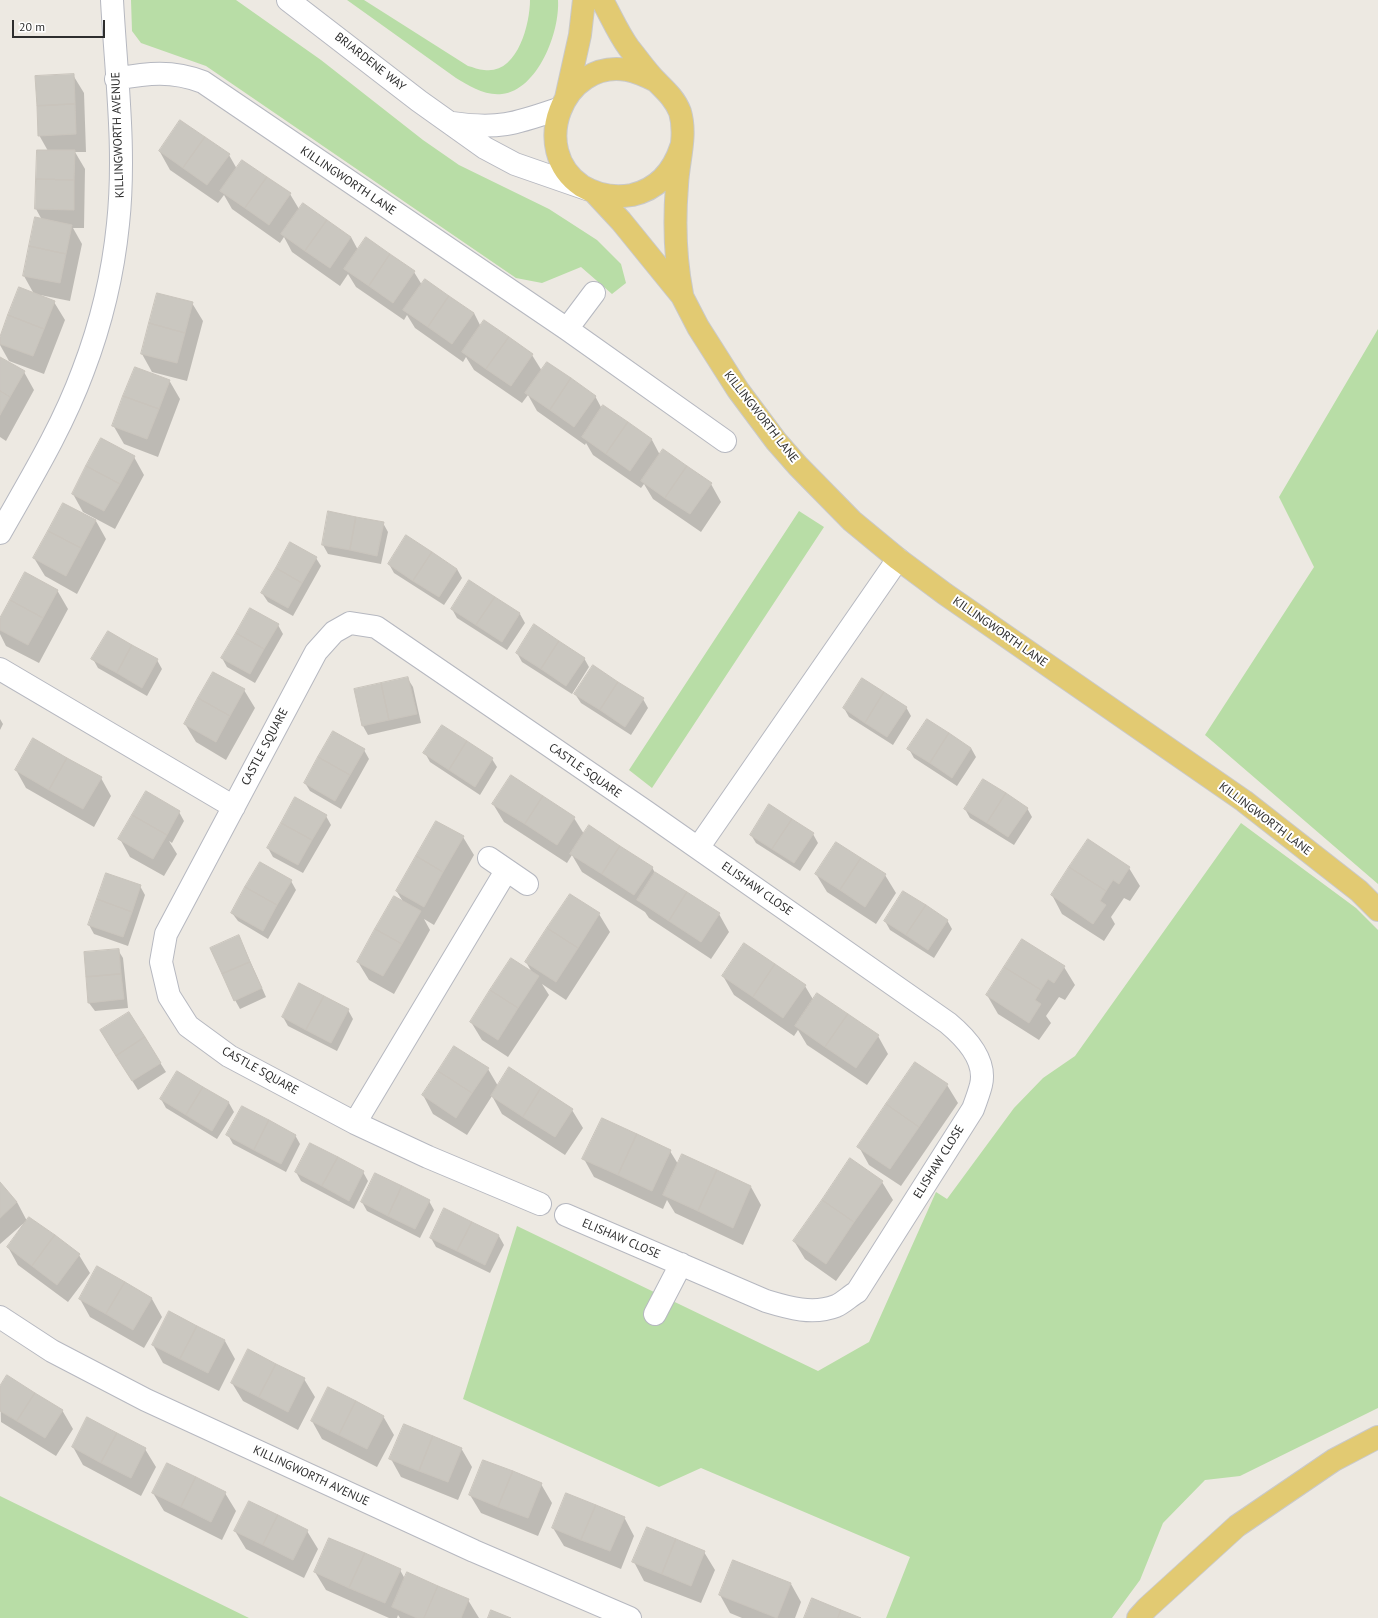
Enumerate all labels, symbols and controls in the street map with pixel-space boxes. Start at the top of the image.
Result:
scale bar [14,12,107,38]
text: 20 m [19,19,45,34]
street label: BRIARDENE WAY [332,30,408,94]
street label: KILLINGWORTH AVENUE [109,72,127,198]
street label: KILLINGWORTH LANE [297,144,399,218]
street label: KILLINGWORTH LANE [721,368,801,466]
street label: KILLINGWORTH LANE [950,594,1050,670]
street label: CASTLE SQUARE [239,706,291,788]
street label: CASTLE SQUARE [546,741,624,801]
street label: KILLINGWORTH LANE [1216,779,1314,859]
street label: ELISHAW CLOSE [719,859,795,919]
street label: CASTLE SQUARE [219,1044,301,1098]
street label: ELISHAW CLOSE [911,1123,967,1201]
street label: ELISHAW CLOSE [580,1216,662,1262]
street label: KILLINGWORTH AVENUE [251,1443,371,1509]

